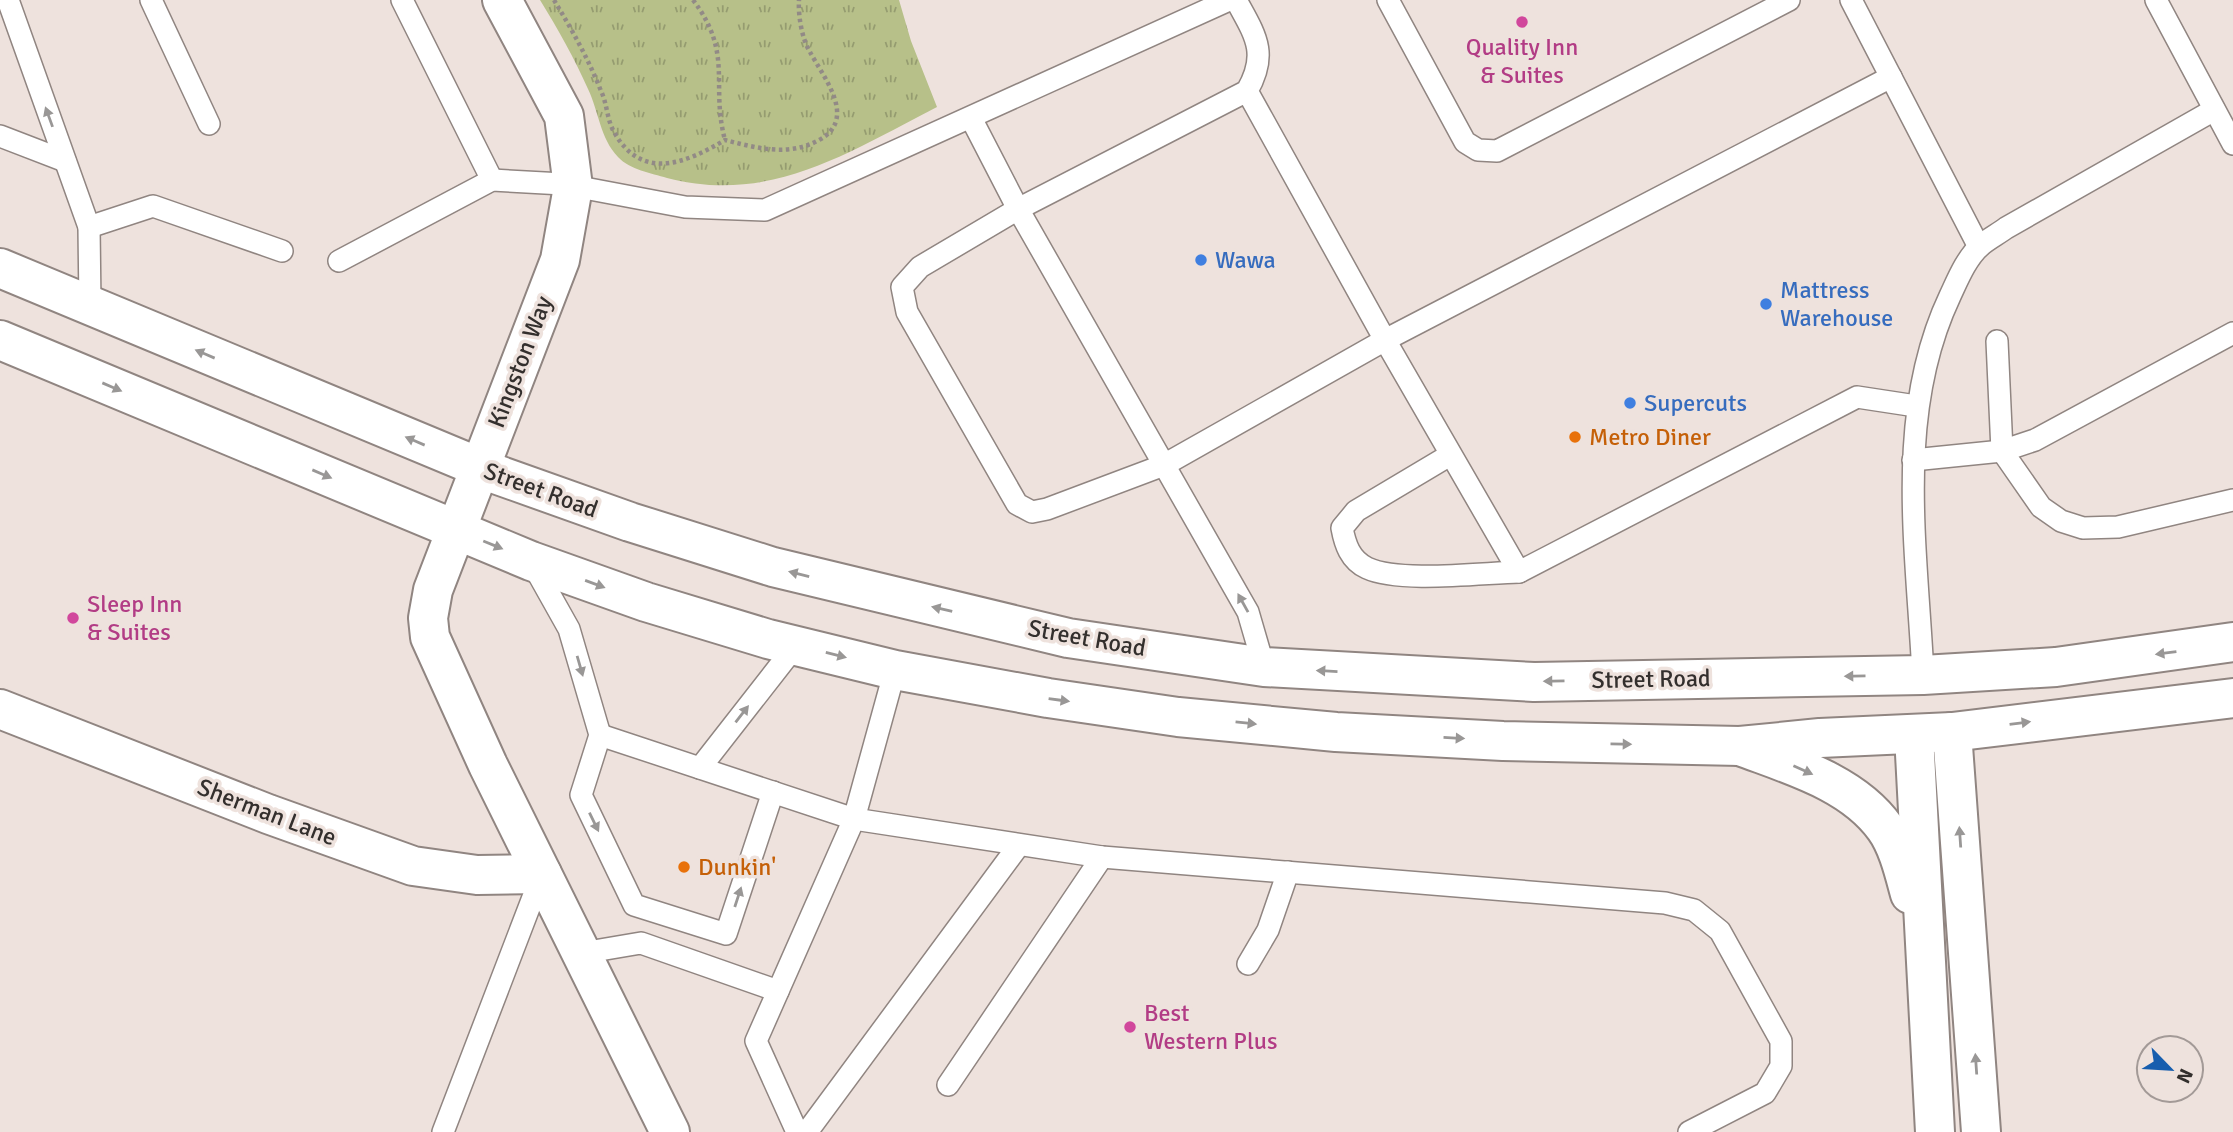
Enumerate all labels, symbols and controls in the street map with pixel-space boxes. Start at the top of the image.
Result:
marker: Quality Inn & Suites [1514,14,1530,30]
place label: Quality Inn & Suites [1466,32,1578,90]
one-way arrow [43,106,54,127]
place label: Wawa [1215,245,1276,275]
marker: Wawa [1193,252,1209,268]
place label: Mattress Warehouse [1780,275,1893,333]
street label: Kingston Way [481,292,559,432]
marker: Mattress Warehouse [1758,296,1774,312]
one-way arrow [195,348,216,359]
one-way arrow [102,381,122,393]
place label: Supercuts [1644,388,1747,418]
marker: Supercuts [1622,395,1638,411]
place label: Metro Diner [1589,422,1711,452]
marker: Metro Diner [1567,429,1583,445]
one-way arrow [405,435,426,446]
street label: Street Road [480,456,602,524]
one-way arrow [312,469,333,480]
one-way arrow [483,539,503,551]
one-way arrow [788,568,810,579]
one-way arrow [584,578,605,589]
place label: Sleep Inn & Suites [87,589,182,647]
one-way arrow [1237,593,1248,613]
one-way arrow [931,603,953,614]
marker: Sleep Inn & Suites [65,610,81,626]
street label: Street Road [1026,613,1148,663]
one-way arrow [2155,648,2177,659]
one-way arrow [825,650,847,661]
one-way arrow [575,655,586,677]
street label: Street Road [1591,663,1711,695]
one-way arrow [1316,665,1338,676]
one-way arrow [1844,670,1866,682]
one-way arrow [1543,676,1565,687]
one-way arrow [1048,694,1070,705]
one-way arrow [734,706,749,724]
one-way arrow [1235,718,1257,729]
one-way arrow [2009,718,2031,729]
one-way arrow [1444,733,1466,744]
one-way arrow [1610,738,1632,749]
one-way arrow [1793,765,1814,776]
street label: Sherman Lane [193,772,341,852]
one-way arrow [589,812,600,832]
one-way arrow [1954,826,1965,848]
place label: Dunkin' [698,852,776,882]
marker: Dunkin' [676,859,692,875]
one-way arrow [733,886,744,907]
place label: Best Western Plus [1144,998,1277,1056]
marker: Best Western Plus [1122,1019,1138,1035]
north arrow [2135,1034,2205,1104]
one-way arrow [1970,1053,1981,1075]
text: N [2171,1065,2198,1087]

